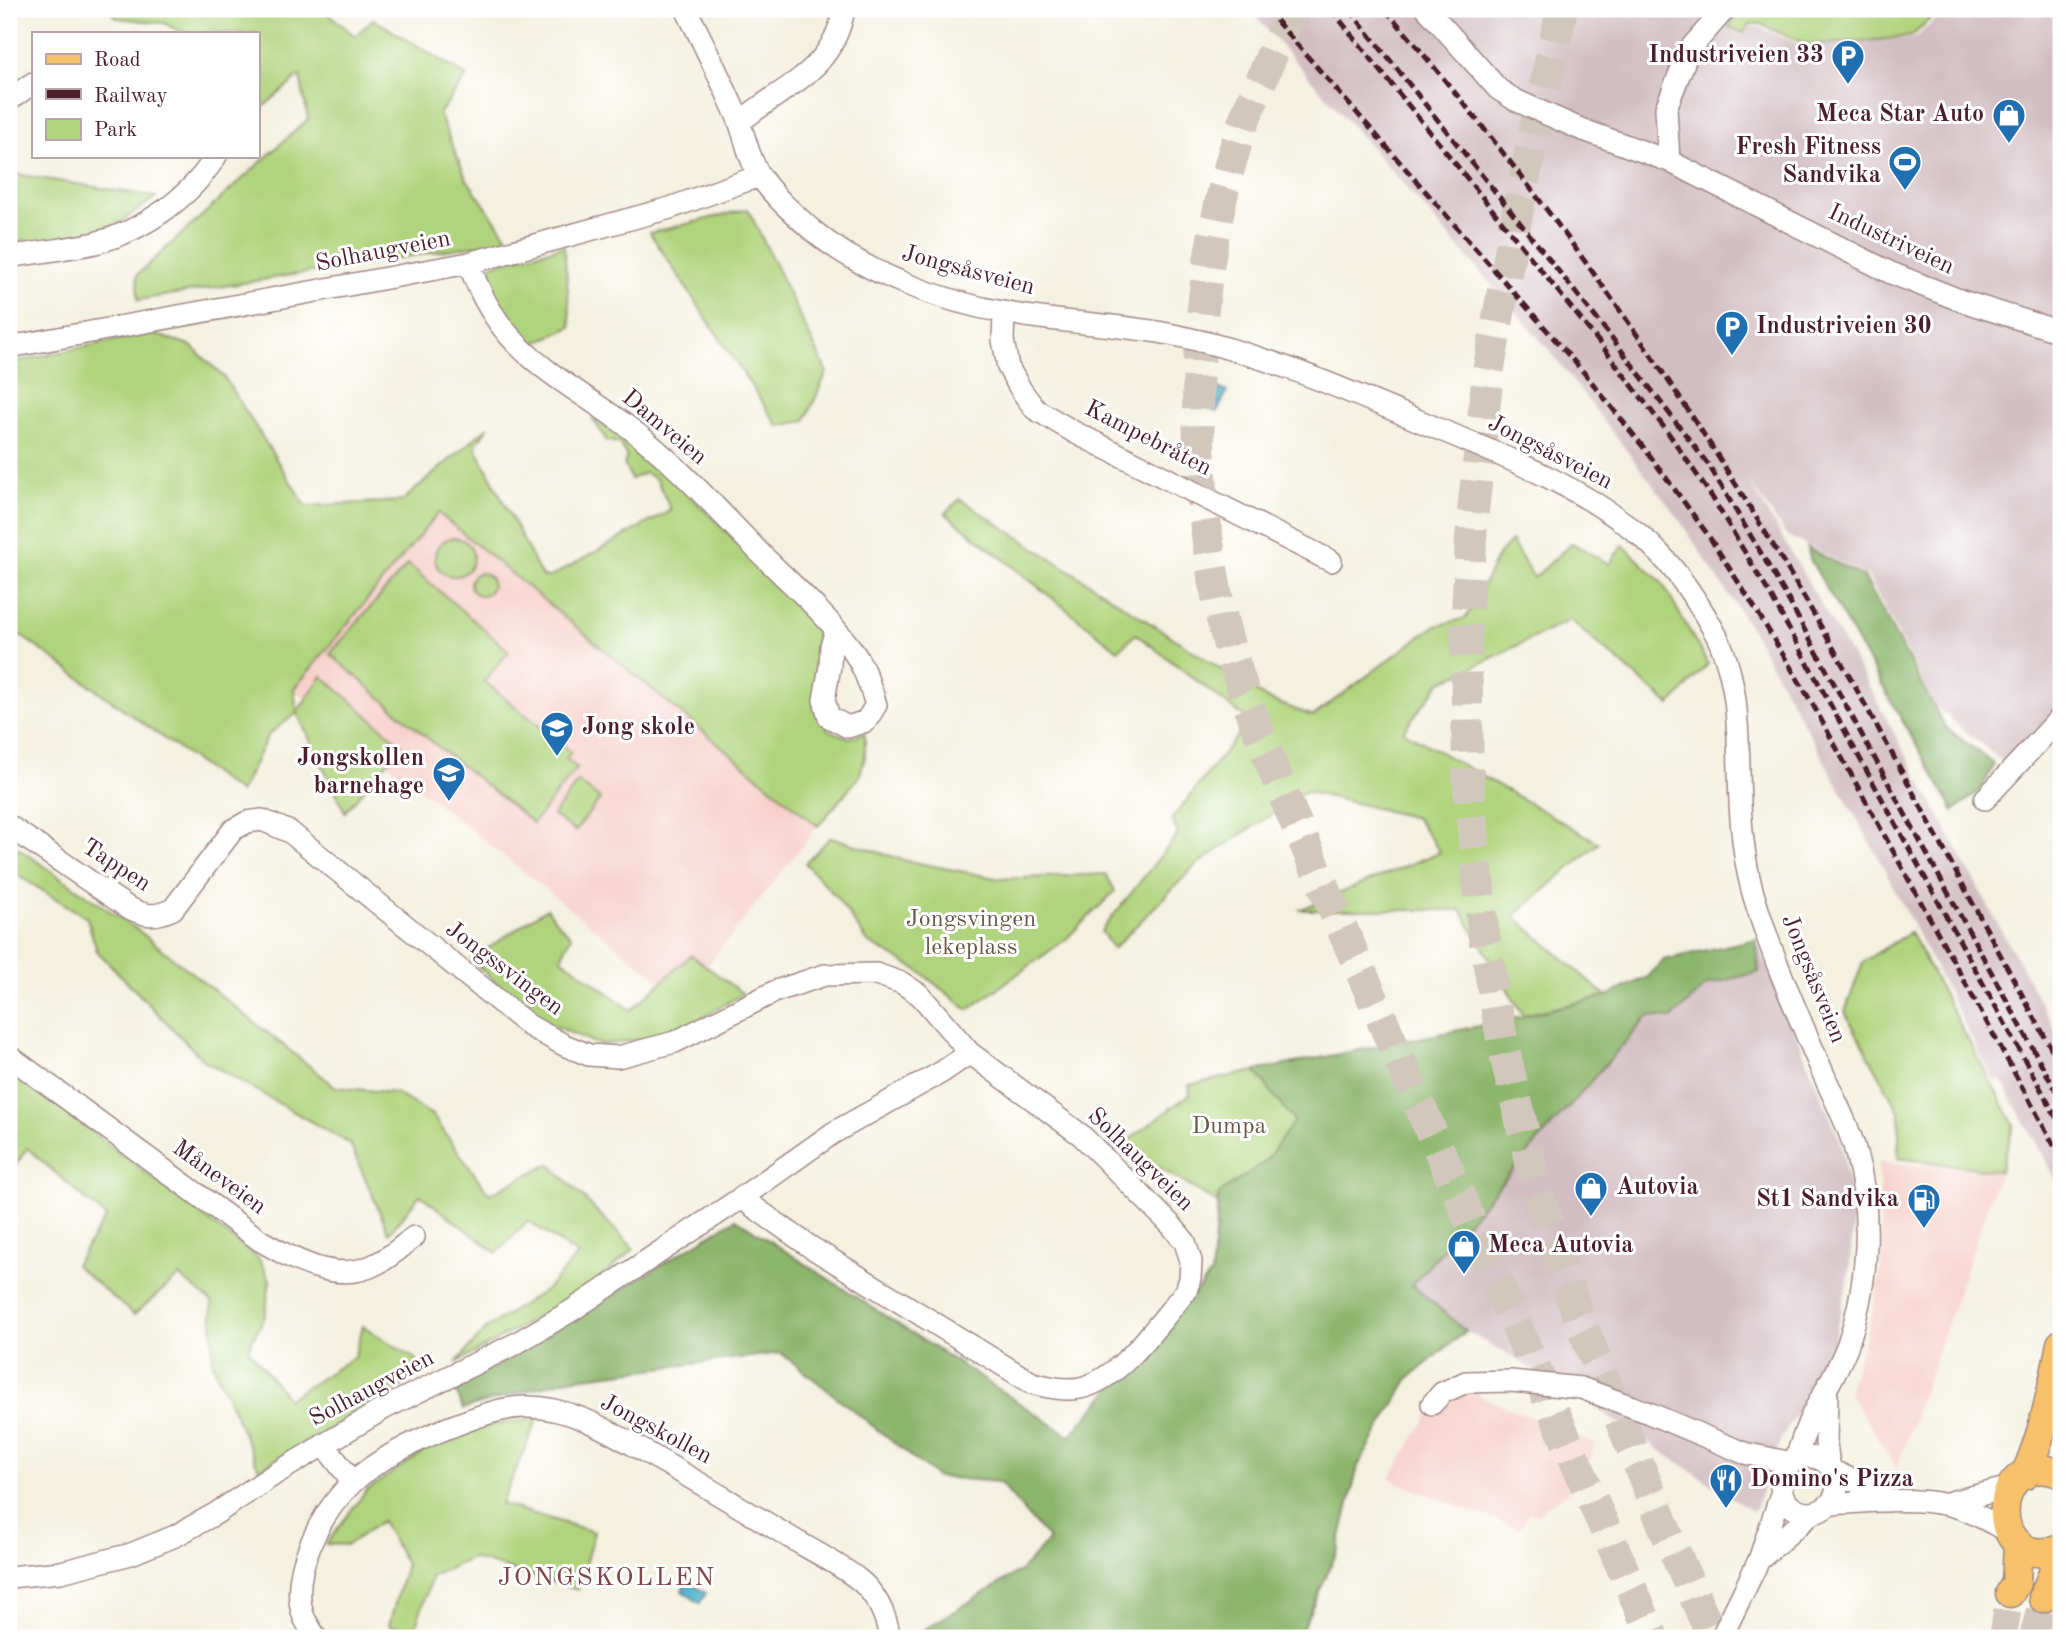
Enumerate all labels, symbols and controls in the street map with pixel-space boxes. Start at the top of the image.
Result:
legend [32,32,259,158]
parking icon: Industriveien 33 [1829,37,1867,86]
place label: Industriveien 33 [1648,44,1824,68]
text: Road [94,50,141,71]
text: Railway [94,86,168,107]
shop icon: Meca Star Auto [1990,96,2028,145]
place label: Meca Star Auto [1816,103,1984,127]
text: Park [94,120,137,141]
place label: Fresh Fitness Sandvika [1735,136,1881,188]
sports icon: Fresh Fitness Sandvika [1886,143,1924,192]
street label: Industriveien [1824,200,1958,280]
street label: Solhaugveien [313,227,453,277]
street label: Jongsåsveien [899,242,1037,300]
parking icon: Industriveien 30 [1713,308,1751,357]
place label: Industriveien 30 [1756,315,1932,339]
street label: Damveien [617,386,711,470]
street label: Kampebråten [1081,397,1215,481]
street label: Jongsåsveien [1484,411,1616,495]
school or university icon: Jong skole [538,709,576,758]
place label: Jong skole [582,716,695,740]
place label: Jongskollen barnehage [297,747,424,799]
school or university icon: Jongskollen barnehage [430,754,468,803]
street label: Tappen [77,835,155,897]
park label: Jongsvingen lekeplass [906,908,1036,960]
street label: Jongsåsveien [1776,911,1850,1047]
street label: Jongssvingen [441,917,567,1021]
street label: Solhaugveien [1082,1104,1198,1216]
park label: Dumpa [1192,1115,1267,1139]
street label: Måneveien [168,1136,270,1220]
shop icon: Autovia [1572,1169,1610,1218]
place label: Autovia [1616,1176,1699,1200]
fuel station icon: St1 Sandvika [1905,1181,1943,1230]
place label: St1 Sandvika [1756,1188,1899,1212]
shop icon: Meca Autovia [1445,1227,1483,1276]
place label: Meca Autovia [1488,1234,1633,1258]
street label: Solhaugveien [306,1346,438,1432]
street label: Jongskollen [596,1391,716,1469]
restaurant icon: Domino's Pizza [1707,1461,1745,1510]
place label: Domino's Pizza [1750,1468,1914,1492]
district label: JONGSKOLLEN [498,1565,716,1591]

